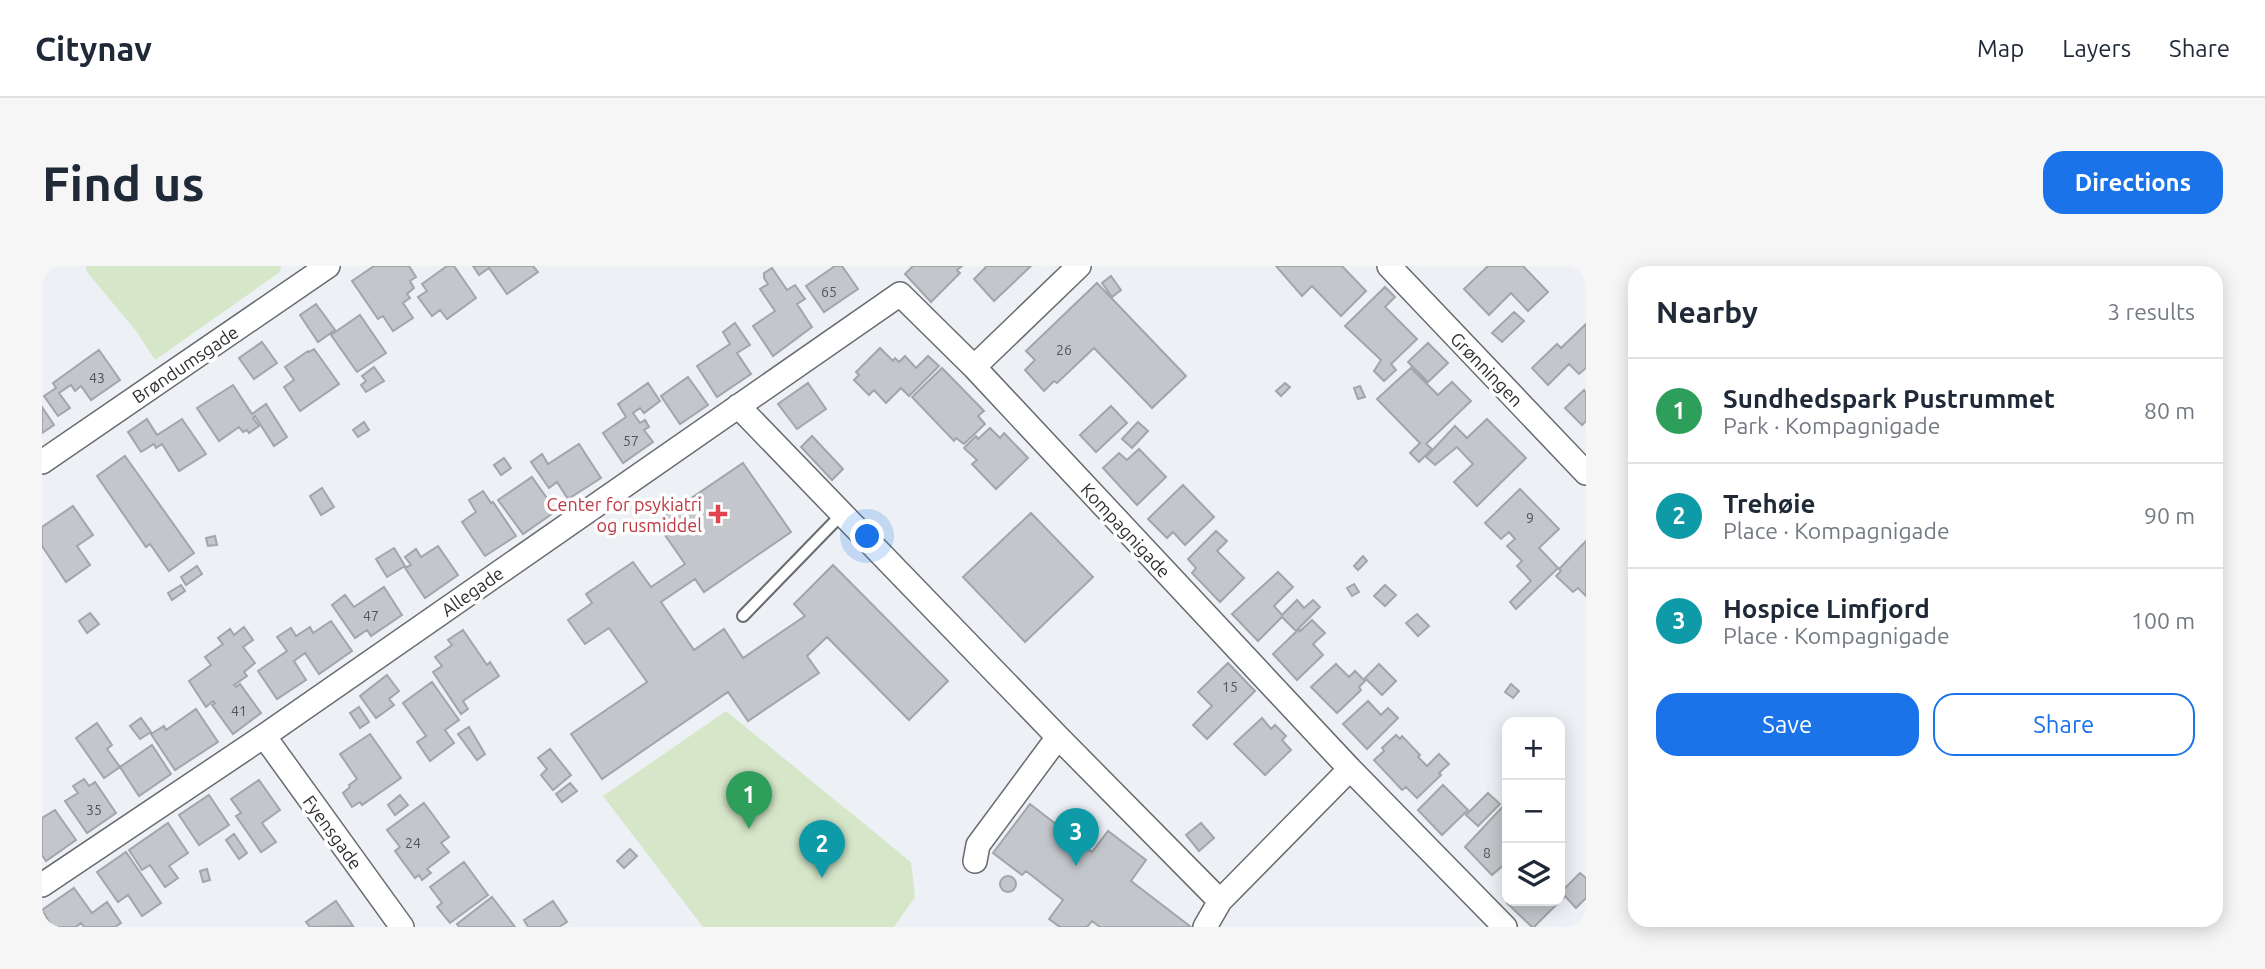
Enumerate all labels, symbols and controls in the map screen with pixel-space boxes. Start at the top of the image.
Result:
text: Citynav [35,30,152,67]
text: Map [1977,35,2024,62]
text: Layers [2062,35,2131,62]
text: Share [2169,35,2230,62]
button: Directions [2043,151,2223,214]
text: Find us [42,155,205,210]
house number: 65 [821,284,837,300]
text: Nearby [1656,295,1758,329]
text: 3 results [2107,299,2195,324]
street label: Brøndumsgade [128,321,242,407]
street label: Grønningen [1447,328,1527,410]
house number: 26 [1056,342,1072,358]
house number: 43 [89,370,105,386]
text: Sundhedspark Pustrummet [1723,384,2055,413]
text: 1 [1673,398,1685,423]
text: 80 m [2144,398,2195,423]
text: Park · Kompagnigade [1723,413,1940,438]
house number: 57 [623,433,639,449]
street label: Kompagnigade [1077,479,1175,581]
text: Trehøie [1723,489,1816,518]
place label: Center for psykiatri og rusmiddel [547,494,702,535]
text: 2 [1673,503,1685,528]
text: 90 m [2144,503,2195,528]
marker: Center for psykiatri og rusmiddel [708,504,728,524]
house number: 9 [1526,510,1534,526]
text: Place · Kompagnigade [1723,518,1950,543]
your location [850,519,884,553]
street label: Allegade [437,562,507,620]
text: Hospice Limfjord [1723,594,1930,623]
house number: 47 [363,608,379,624]
text: 3 [1673,608,1685,633]
text: 100 m [2131,608,2195,633]
text: Place · Kompagnigade [1723,623,1950,648]
house number: 15 [1222,679,1238,695]
button: Save [1656,693,1919,756]
button: Share [1933,693,2195,756]
house number: 41 [231,703,247,719]
map controls [1502,717,1565,906]
button: + [1502,717,1565,780]
pin: 1 [726,771,772,829]
button: − [1502,780,1565,843]
street label: Fyensgade [300,791,366,873]
house number: 35 [86,802,102,818]
pin: 3 [1053,808,1099,866]
pin: 2 [799,820,845,878]
house number: 24 [405,835,421,851]
button: layers [1502,843,1565,906]
house number: 8 [1483,845,1491,861]

